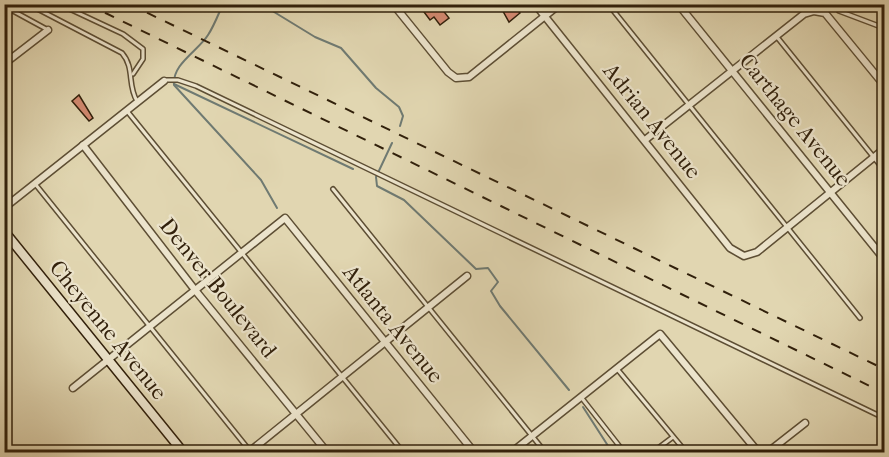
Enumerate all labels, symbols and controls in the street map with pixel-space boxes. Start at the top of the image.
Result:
street label: Carthage Avenue [734,48,857,192]
street label: Adrian Avenue [597,57,706,184]
street label: Denver Boulevard [154,213,283,364]
street label: Cheyenne Avenue [44,255,172,405]
street label: Atlanta Avenue [337,259,449,388]

